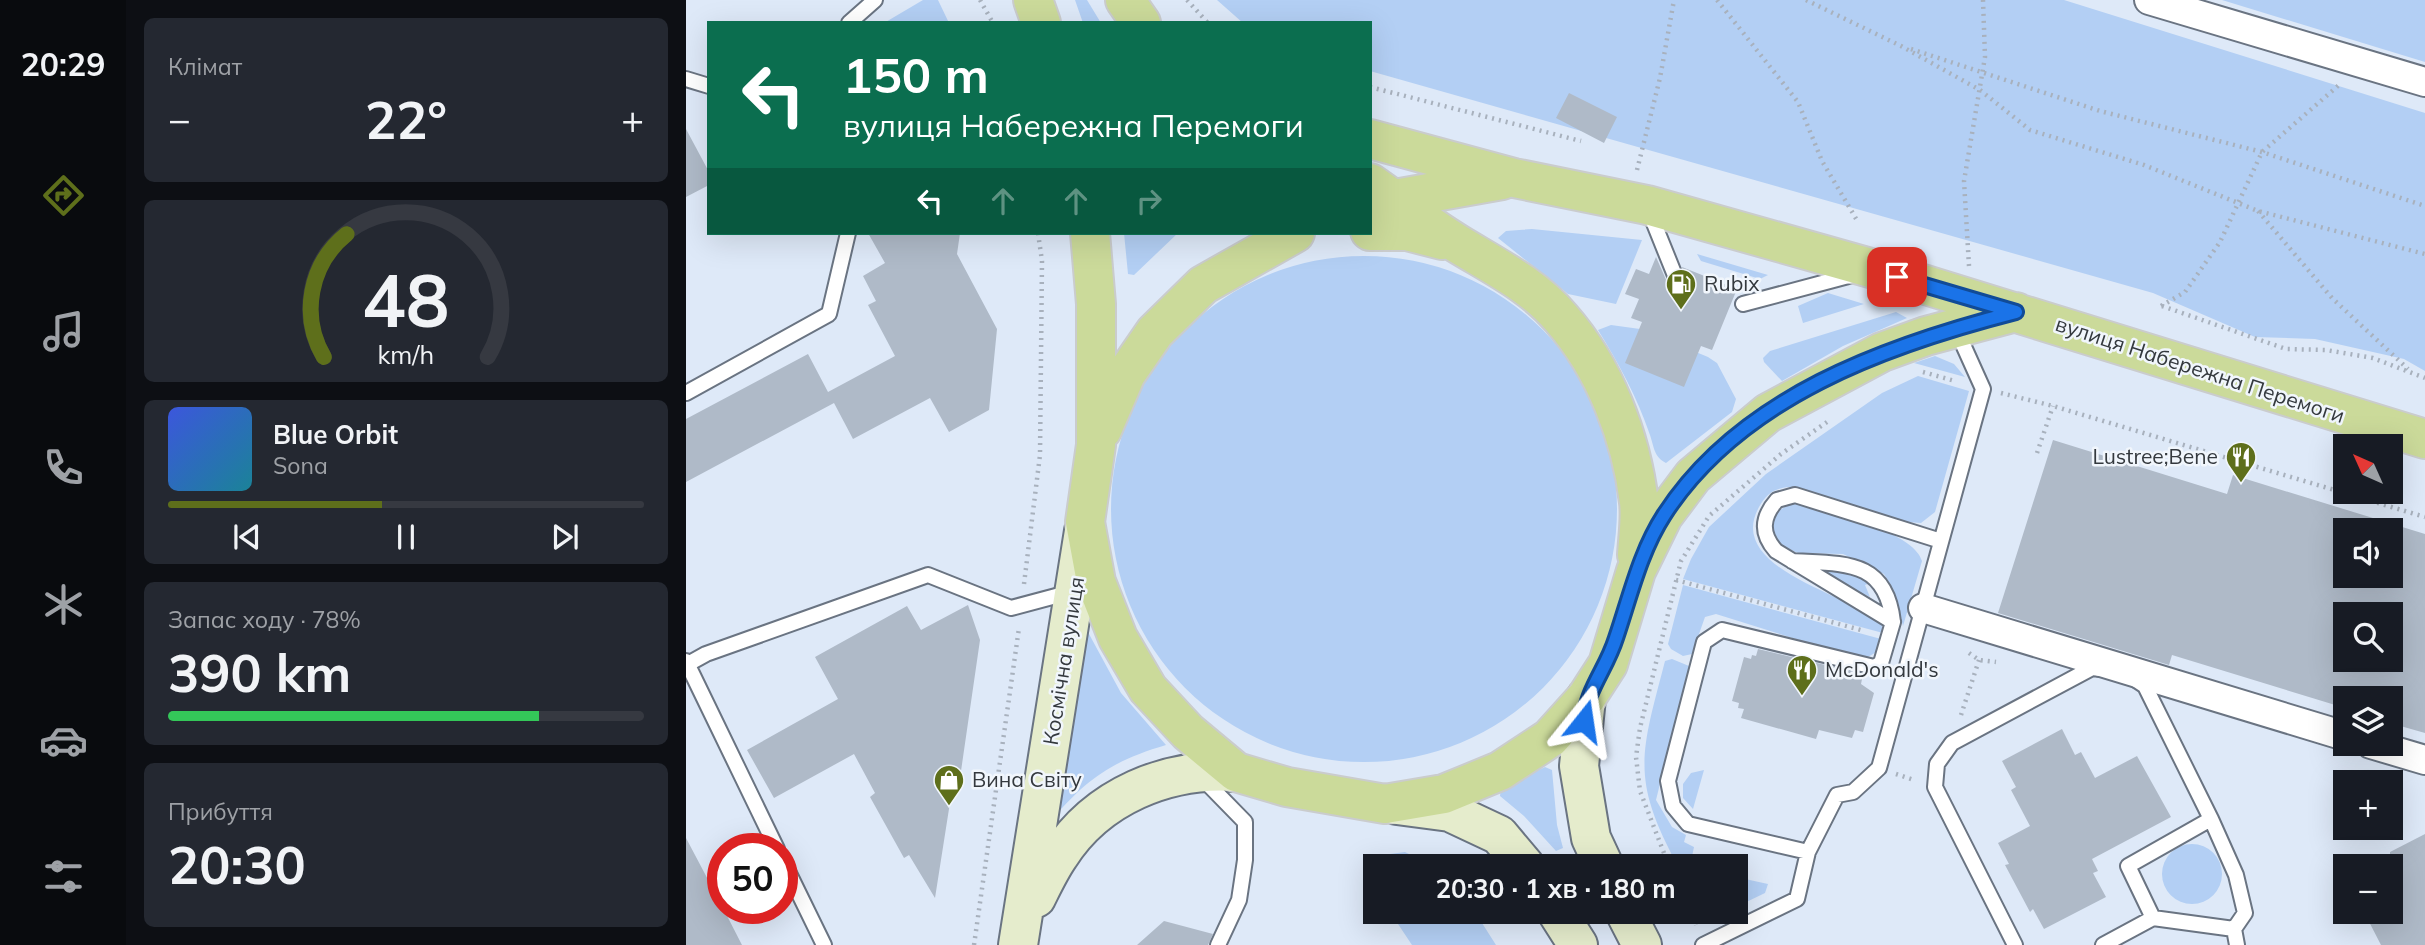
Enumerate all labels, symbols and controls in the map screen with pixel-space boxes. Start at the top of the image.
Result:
text: 20:29 [21,44,105,84]
text: 150 m [843,44,989,105]
icon: left [728,49,819,140]
text: Клімат [168,52,242,81]
text: 22° [365,87,447,152]
text: − [168,95,191,143]
text: + [621,95,644,143]
text: вулиця Набережна Перемоги [843,105,1304,145]
icon: directions [39,171,88,220]
icon: left [911,182,949,220]
icon: ahead [984,182,1022,220]
icon: ahead [1057,182,1095,220]
icon: right [1130,182,1168,220]
pin [1867,247,1927,307]
text: 48 [362,254,450,345]
icon: arrive [1878,258,1916,296]
fuel station icon: Rubix [1664,267,1698,311]
place label: Rubix [1704,270,1759,296]
icon: music [39,307,88,356]
street label: вулиця Набережна Перемоги [2052,310,2348,428]
text: km/h [378,339,434,370]
text: Blue Orbit [273,418,398,451]
north arrow [2333,434,2403,504]
map controls [2333,434,2403,924]
restaurant icon: Lustree;Bene [2224,440,2258,484]
icon: phone [39,443,88,492]
place label: Lustree;Bene [2092,443,2218,469]
text: Sona [273,451,328,480]
icon: previous [228,518,266,556]
icon: pause [387,518,425,556]
icon: next [546,518,584,556]
button: sound [2333,518,2403,588]
street label: Космічна вулиця [1037,575,1089,747]
icon: climate [39,580,88,629]
button: search [2333,602,2403,672]
text: Запас ходу · 78% [168,605,361,634]
text: 390 km [168,640,351,705]
restaurant icon: McDonald's [1785,653,1819,697]
place label: McDonald's [1825,656,1939,682]
position arrow [1547,684,1621,758]
button: layers [2333,686,2403,756]
icon: car [39,716,88,765]
shop icon: Вина Світу [932,763,966,807]
place label: Вина Світу [972,766,1082,792]
button: + [2333,770,2403,840]
text: Прибуття [168,797,273,826]
text: 20:30 [168,832,306,897]
speed limit sign: 50 [707,833,798,924]
icon: filters [39,852,88,901]
button: − [2333,854,2403,924]
text: 20:30 · 1 хв · 180 m [1435,872,1676,905]

